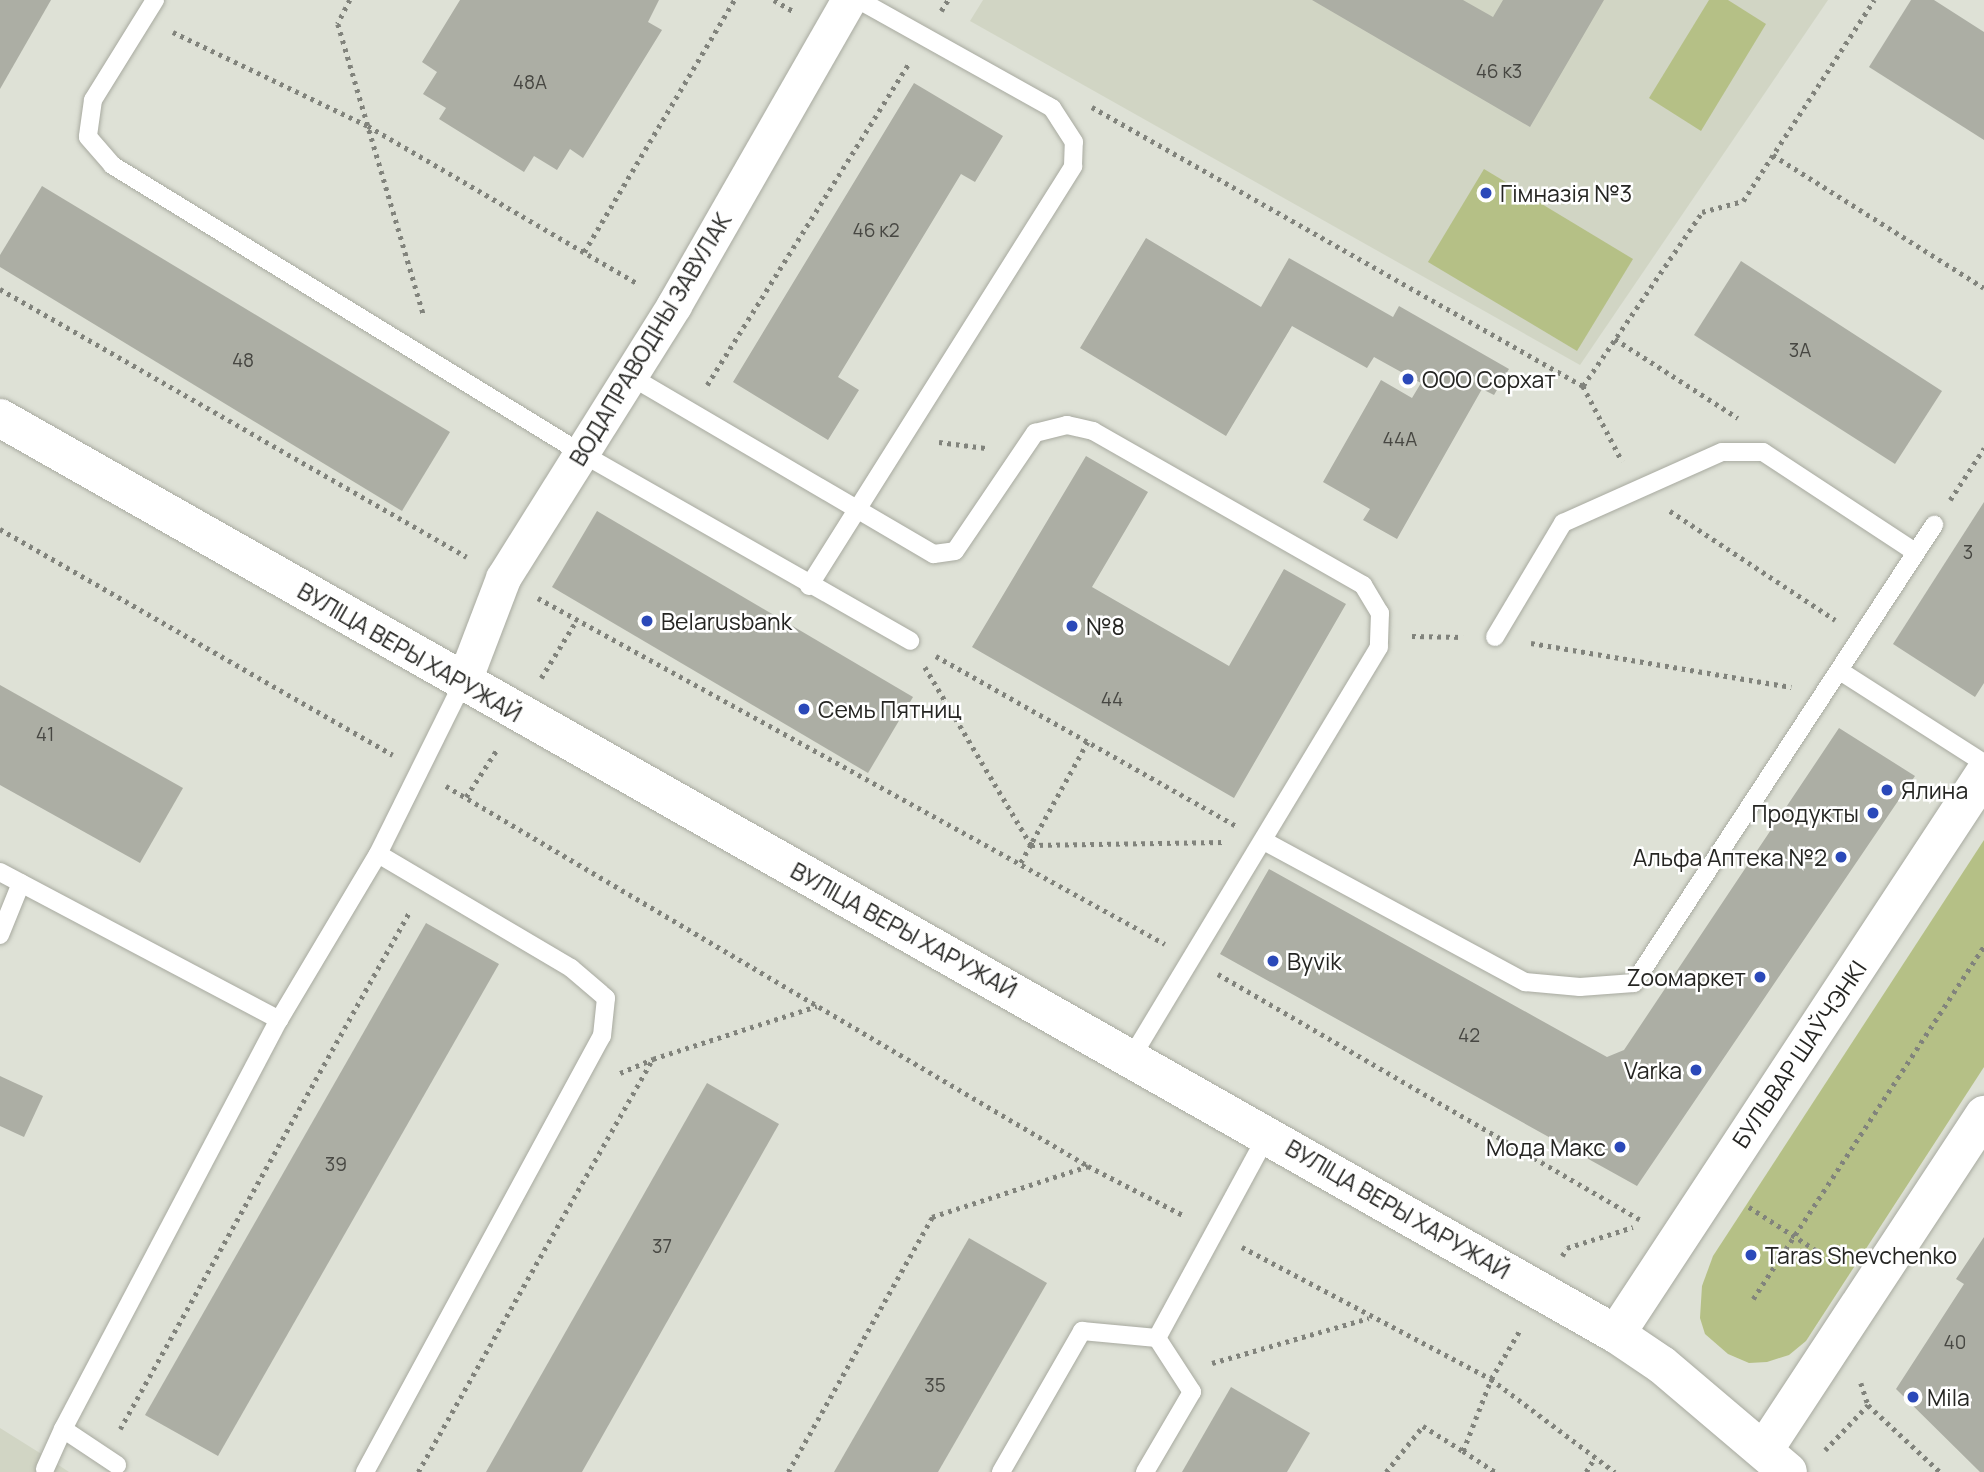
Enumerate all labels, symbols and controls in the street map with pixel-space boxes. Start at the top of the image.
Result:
house number: 46 к3 [1476,61,1522,83]
house number: 48А [513,72,547,94]
place label: Гімназія №3 [1500,179,1632,207]
marker: Гімназія №3 [1478,185,1494,201]
street label: ВОДАПРАВОДНЫ ЗАВУЛАК [563,208,737,470]
house number: 46 к2 [852,220,900,242]
house number: 3А [1789,340,1811,362]
house number: 48 [232,350,254,372]
place label: ООО Сорхат [1422,365,1556,393]
marker: ООО Сорхат [1400,371,1416,387]
house number: 44А [1383,429,1417,451]
house number: 3 [1963,542,1973,564]
street label: ВУЛІЦА ВЕРЫ ХАРУЖАЙ [293,577,527,727]
place label: Belarusbank [661,607,792,635]
place label: №8 [1086,612,1125,640]
marker: Belarusbank [639,613,655,629]
marker: №8 [1064,618,1080,634]
house number: 44 [1101,689,1123,711]
place label: Семь Пятниц [818,695,961,723]
marker: Семь Пятниц [796,701,812,717]
house number: 41 [36,724,54,746]
place label: Ялина [1901,776,1968,804]
marker: Ялина [1879,782,1895,798]
place label: Продукты [1752,799,1859,827]
marker: Продукты [1865,805,1881,821]
place label: Альфа Аптека №2 [1633,843,1827,871]
marker: Альфа Аптека №2 [1833,849,1849,865]
street label: ВУЛІЦА ВЕРЫ ХАРУЖАЙ [786,856,1022,1004]
place label: Byvik [1287,947,1342,975]
marker: Byvik [1265,953,1281,969]
street label: БУЛЬВАР ШАЎЧЭНКІ [1726,955,1872,1153]
place label: Zooмаркет [1626,963,1746,991]
marker: Zooмаркет [1752,969,1768,985]
house number: 42 [1458,1025,1480,1047]
place label: Varka [1624,1056,1682,1084]
marker: Varka [1688,1062,1704,1078]
place label: Мода Макс [1486,1133,1606,1161]
street label: ВУЛІЦА ВЕРЫ ХАРУЖАЙ [1281,1134,1515,1284]
marker: Мода Макс [1612,1139,1628,1155]
house number: 39 [325,1154,347,1176]
house number: 37 [652,1236,672,1258]
place label: Taras Shevchenko [1765,1241,1957,1269]
marker: Taras Shevchenko [1743,1247,1759,1263]
house number: 40 [1944,1332,1966,1354]
house number: 35 [924,1375,946,1397]
place label: Mila [1927,1383,1970,1411]
marker: Mila [1905,1389,1921,1405]

